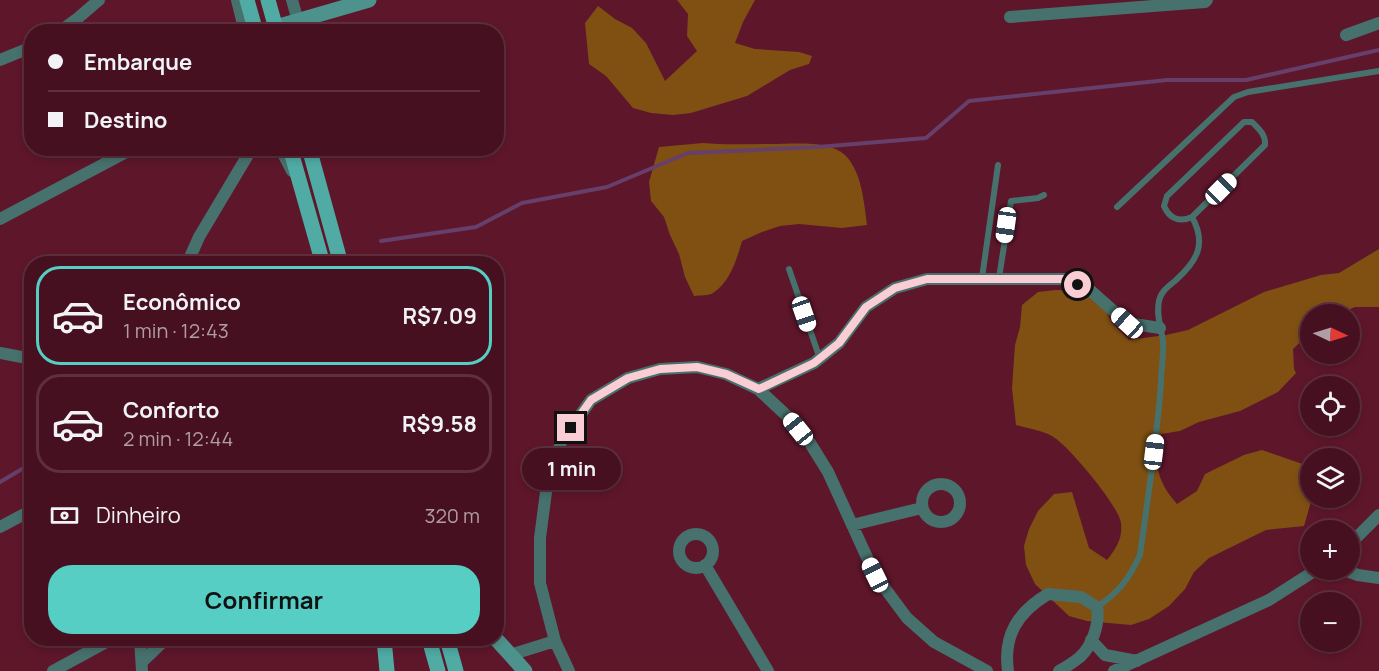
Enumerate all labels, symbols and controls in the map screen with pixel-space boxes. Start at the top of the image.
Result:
text: Embarque [84,47,192,77]
text: Destino [84,105,167,135]
car [1202,170,1240,208]
car [995,206,1017,244]
route start [1064,271,1091,298]
text: Econômico [123,287,241,317]
icon: car [51,289,105,343]
car [790,294,818,334]
text: R$7.09 [402,301,477,331]
car [1108,304,1146,342]
north arrow [1300,304,1360,364]
map controls [1300,304,1360,652]
text: 1 min · 12:43 [123,317,229,344]
button: locate [1300,376,1360,436]
text: Conforto [123,395,219,425]
icon: car [51,397,105,451]
text: R$9.58 [402,409,477,439]
car [780,409,816,449]
route end [557,414,584,441]
text: 2 min · 12:44 [123,425,233,452]
car [1143,433,1165,471]
button: layers [1300,448,1360,508]
callout: 1 min [522,449,620,491]
text: 1 min [547,455,596,482]
icon: cash [48,499,81,532]
text: Dinheiro [96,500,181,530]
text: 320 m [424,502,480,529]
button: + [1300,520,1360,580]
car [859,555,891,595]
button: Confirmar [48,565,480,634]
button: − [1300,592,1360,652]

